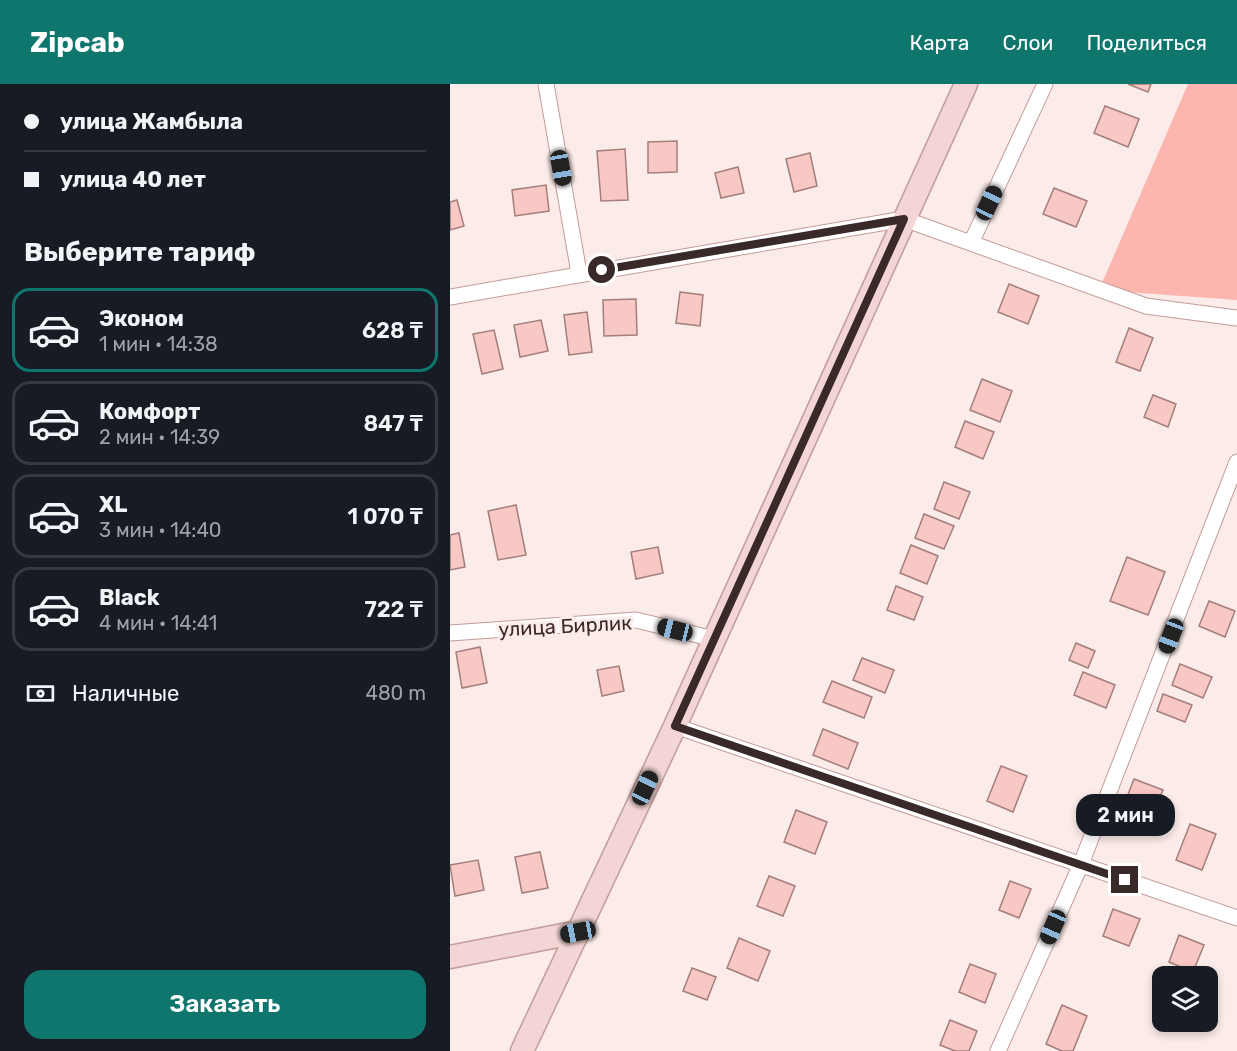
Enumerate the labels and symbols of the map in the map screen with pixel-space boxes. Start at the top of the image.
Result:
car [549,149,573,187]
car [973,183,1005,223]
route start [588,256,615,283]
street label: улица Бирлик [498,611,633,641]
car [1156,616,1186,656]
car [655,617,695,643]
car [629,768,661,808]
callout: 2 мин [1076,793,1174,835]
route end [1111,866,1138,893]
car [1037,907,1069,947]
car [559,920,597,944]

